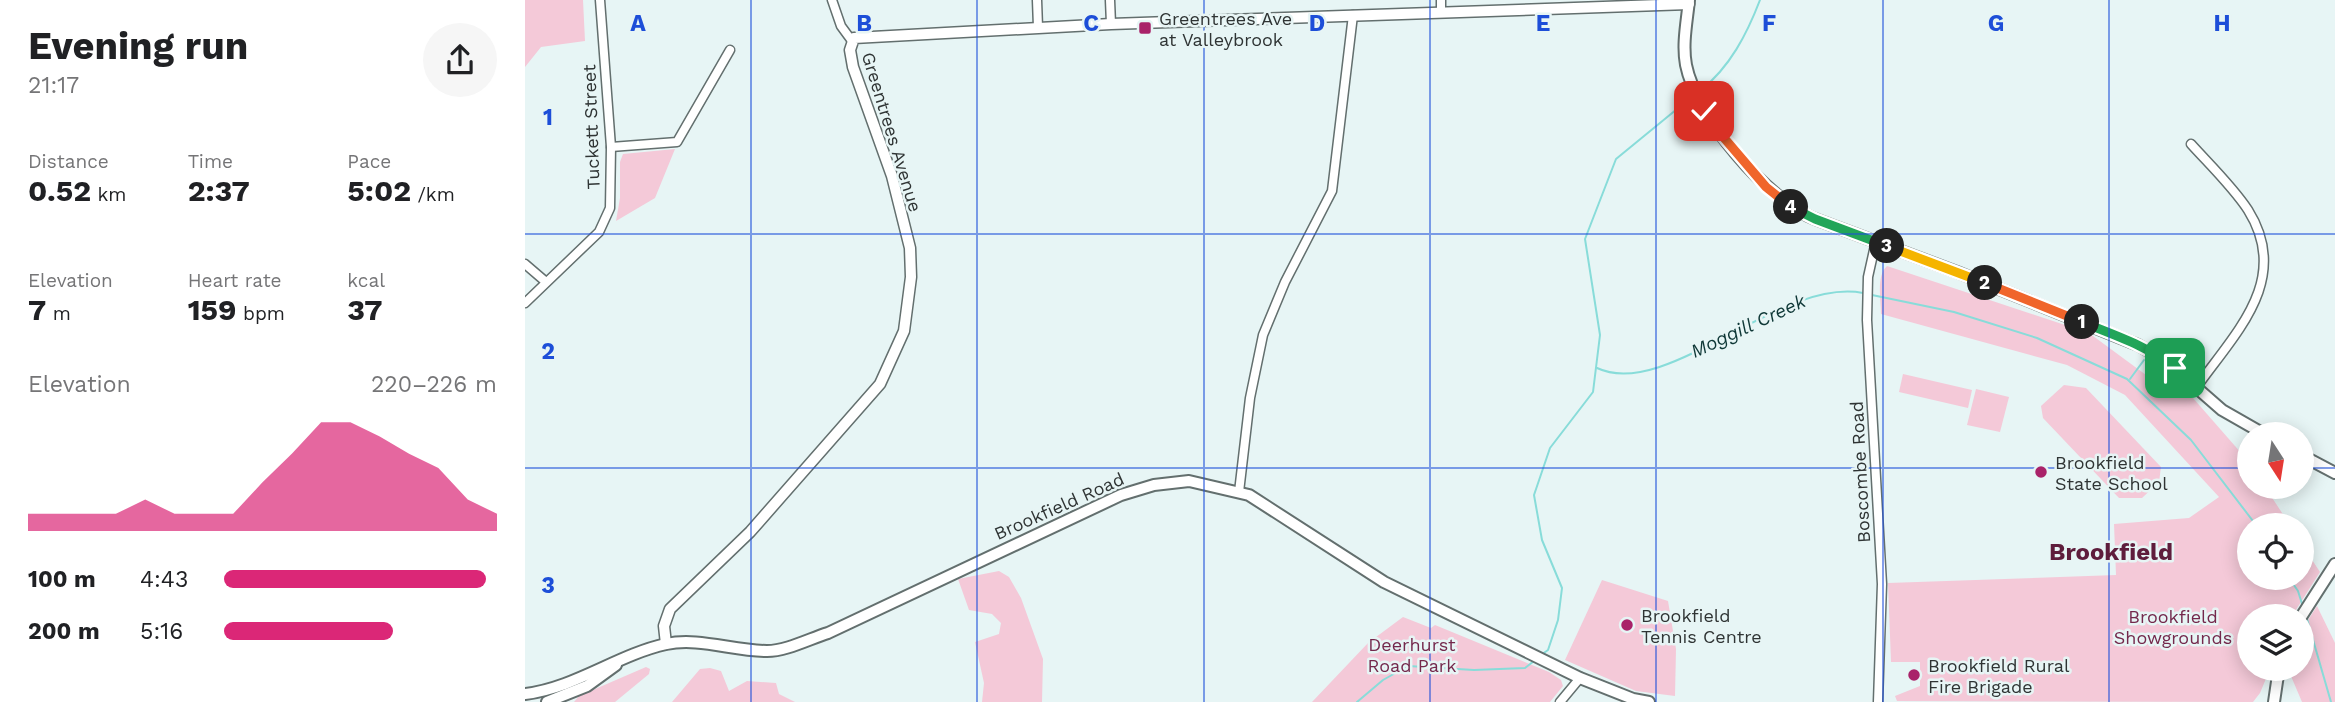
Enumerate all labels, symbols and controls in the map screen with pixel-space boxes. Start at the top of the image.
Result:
place label: Greentrees Ave at Valleybrook [1159,8,1292,50]
text: A [630,10,646,37]
text: B [856,10,872,37]
text: C [1083,10,1099,37]
text: D [1309,10,1325,37]
text: E [1536,10,1550,37]
text: F [1762,10,1776,37]
text: G [1988,10,2004,37]
text: H [2213,10,2231,37]
marker: Greentrees Ave at Valleybrook [1137,20,1153,36]
button: share [423,23,497,97]
text: Evening run [28,24,248,68]
street label: Greentrees Avenue [858,50,926,214]
street label: Tuckett Street [578,64,604,190]
text: 21:17 [28,72,79,99]
pin [1674,81,1734,141]
icon: check [1685,92,1723,130]
text: 1 [543,104,553,131]
text: Distance [28,150,109,173]
text: Time [188,150,233,173]
text: Pace [347,150,391,173]
text: 0.52 [28,173,91,208]
text: 2:37 [188,173,250,208]
text: 5:02 [347,173,411,208]
text: km [91,183,126,206]
text: /km [411,183,455,206]
pin: 4 [1773,190,1809,224]
text: 4 [1784,195,1797,218]
pin: 3 [1869,229,1905,264]
text: 3 [1881,234,1892,257]
pin: 2 [1967,266,2003,300]
text: Elevation [28,269,113,292]
text: Heart rate [188,269,282,292]
text: kcal [347,269,385,292]
text: 2 [1979,271,1990,294]
water label: Moggill Creek [1687,289,1810,363]
text: 7 [28,292,46,327]
text: 159 [188,292,237,327]
text: 37 [347,292,383,327]
text: m [46,302,71,325]
text: bpm [237,302,285,325]
pin: 1 [2065,304,2099,340]
text: 1 [2077,310,2086,333]
text: 2 [541,338,555,365]
pin [2145,338,2205,398]
icon: arrive [2156,349,2194,387]
text: Elevation [28,371,131,398]
text: 220–226 m [371,371,497,398]
street label: Boscombe Road [1846,401,1874,543]
north arrow [2237,422,2313,499]
map controls [2237,422,2314,681]
place label: Brookfield State School [2055,452,2168,494]
marker: Brookfield State School [2033,464,2049,480]
street label: Brookfield Road [991,468,1127,544]
button: locate [2237,513,2314,590]
district label: Brookfield [2049,538,2173,566]
text: 100 m [28,566,96,593]
text: 4:43 [140,566,188,593]
text: 3 [541,572,555,599]
button: layers [2237,604,2314,681]
place label: Brookfield Tennis Centre [1641,605,1762,647]
park label: Brookfield Showgrounds [2114,606,2232,648]
marker: Brookfield Tennis Centre [1619,617,1635,633]
text: 200 m [28,618,100,645]
text: 5:16 [140,618,183,645]
park label: Deerhurst Road Park [1368,634,1456,676]
place label: Brookfield Rural Fire Brigade [1928,655,2070,697]
marker: Brookfield Rural Fire Brigade [1906,667,1922,683]

